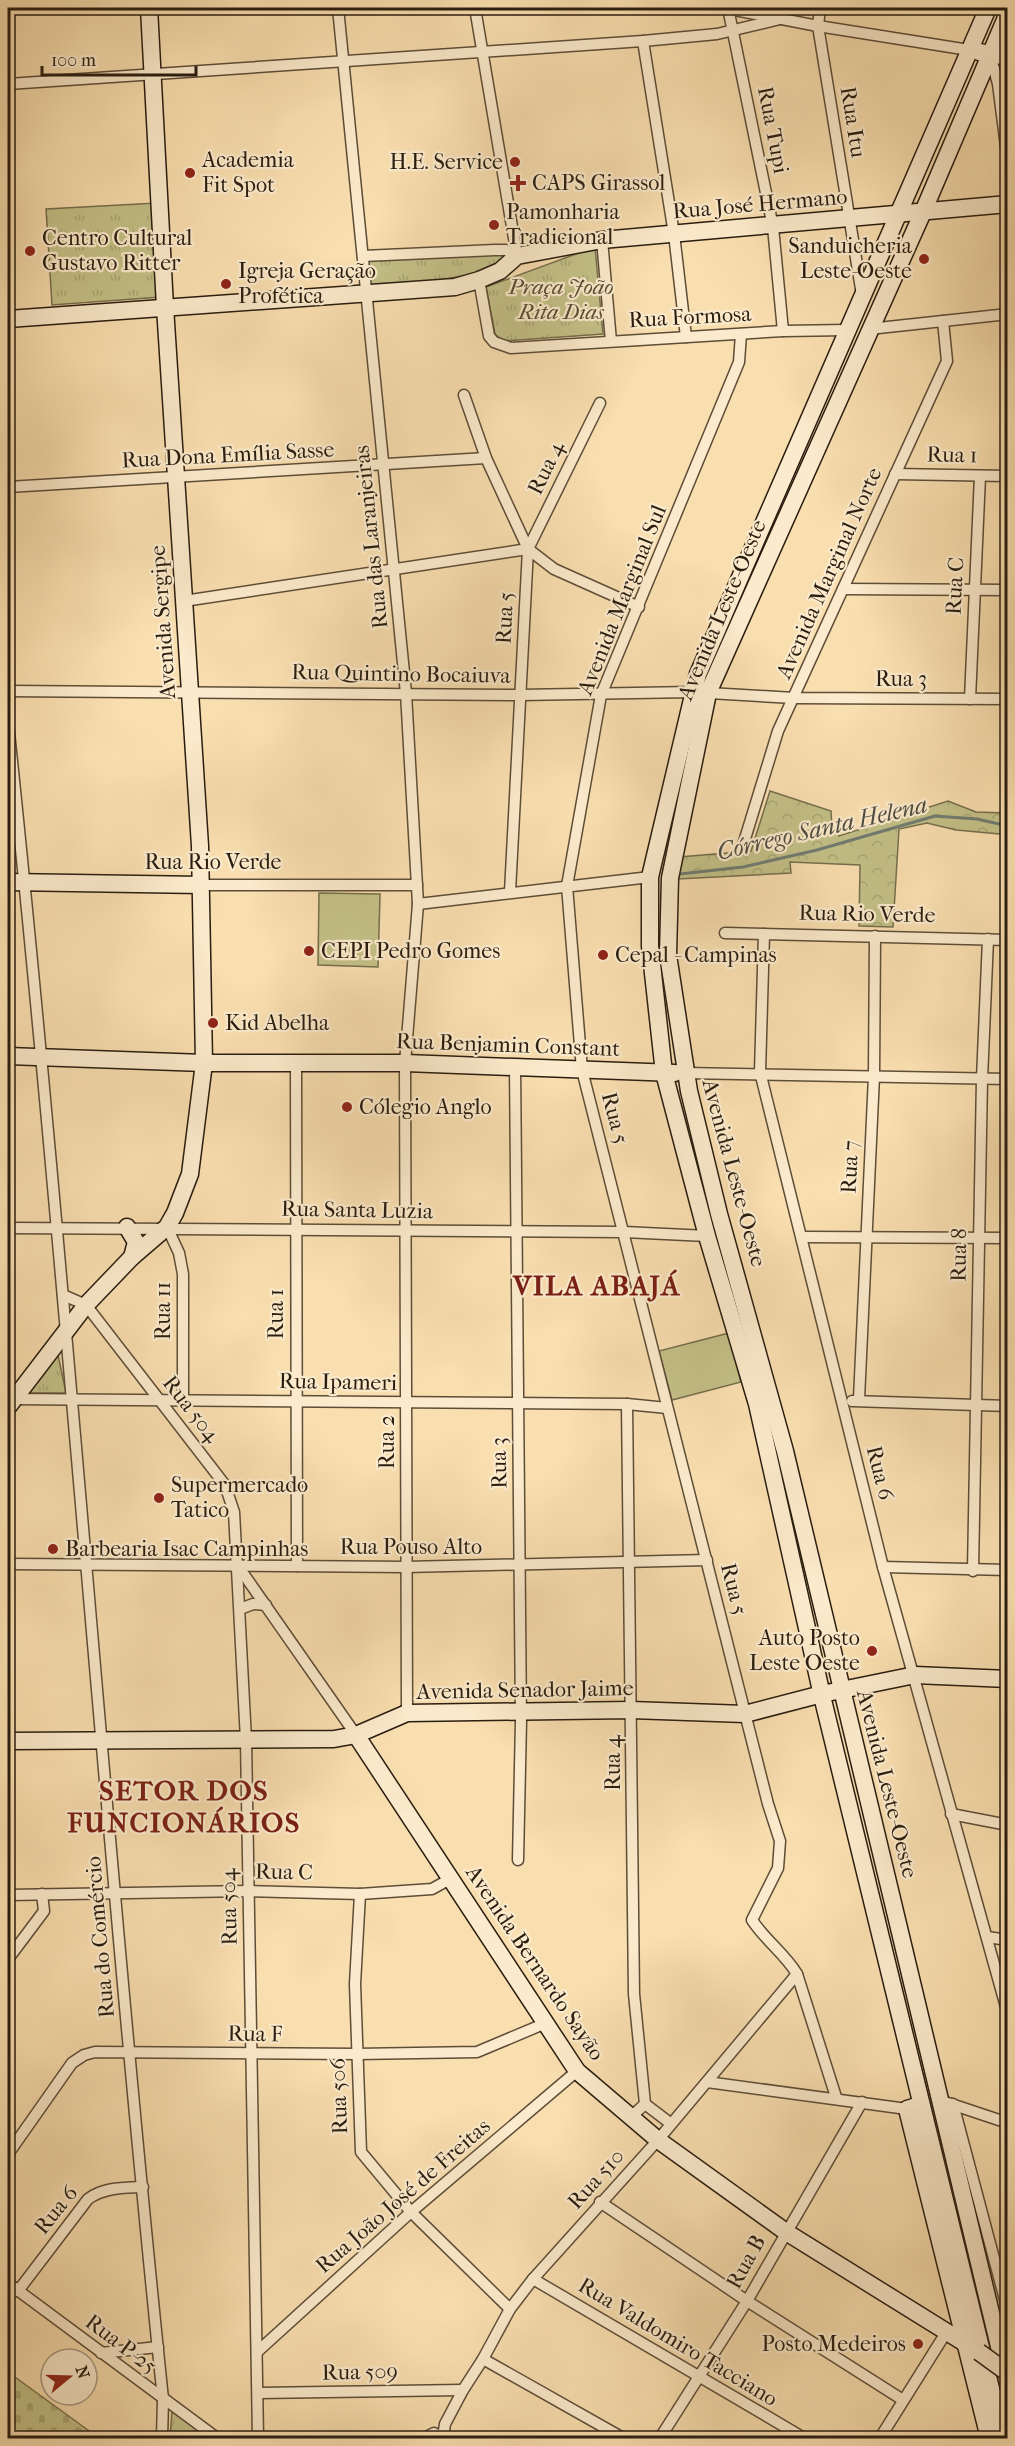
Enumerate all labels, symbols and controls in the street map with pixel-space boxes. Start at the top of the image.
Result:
scale bar [42,39,196,77]
text: 100 m [51,50,96,71]
street label: Rua Tupi [752,84,794,176]
street label: Rua Itu [835,85,872,160]
place label: Academia Fit Spot [201,147,295,198]
place label: H.E. Service [389,149,503,175]
marker: H.E. Service [508,155,522,169]
marker: Academia Fit Spot [183,166,197,180]
place label: CAPS Girassol [532,170,665,196]
marker: CAPS Girassol [509,174,527,192]
street label: Rua José Hermano [672,183,848,225]
place label: Pamonharia Tradicional [506,199,621,250]
marker: Pamonharia Tradicional [487,218,501,232]
place label: Centro Cultural Gustavo Ritter [42,225,192,276]
place label: Sanduicheria Leste-Oeste [788,233,913,284]
marker: Centro Cultural Gustavo Ritter [23,244,37,258]
marker: Sanduicheria Leste-Oeste [917,252,931,266]
place label: Igreja Geração Profética [238,258,376,309]
park label: Praça João Rita Dias [507,274,614,325]
marker: Igreja Geração Profética [219,277,233,291]
street label: Rua Formosa [628,301,753,333]
street label: Rua Dona Emília Sasse [121,436,335,474]
street label: Rua 4 [522,436,570,499]
street label: Rua 1 [926,442,978,468]
street label: Rua das Laranjeiras [348,444,394,630]
street label: Avenida Marginal Norte [770,463,887,684]
street label: Avenida Marginal Sul [572,501,672,700]
street label: Avenida Leste-Oeste [672,516,772,705]
street label: Avenida Sergipe [145,544,181,701]
street label: Rua C [941,556,969,616]
street label: Rua 5 [491,591,519,645]
street label: Rua Quintino Bocaiuva [291,659,512,689]
street label: Rua 3 [875,666,927,692]
water label: Córrego Santa Helena [714,790,930,866]
street label: Rua Rio Verde [145,849,282,875]
street label: Rua Rio Verde [798,900,936,928]
place label: CEPI Pedro Gomes [321,938,500,964]
place label: Cepal - Campinas [615,942,777,968]
marker: CEPI Pedro Gomes [302,944,316,958]
marker: Cepal - Campinas [596,948,610,962]
place label: Kid Abelha [225,1010,330,1036]
marker: Kid Abelha [206,1016,220,1030]
street label: Rua Benjamin Constant [396,1028,621,1062]
street label: Avenida Leste-Oeste [696,1075,772,1270]
street label: Rua 5 [596,1089,634,1147]
place label: Cólegio Anglo [359,1094,492,1120]
marker: Cólegio Anglo [340,1100,354,1114]
street label: Rua 7 [836,1140,864,1194]
street label: Rua Santa Luzia [281,1196,434,1224]
street label: Rua 8 [946,1228,972,1282]
district label: VILA ABAJÁ [512,1269,681,1302]
street label: Rua 11 [150,1282,176,1340]
street label: Rua 1 [263,1289,289,1339]
street label: Rua Ipameri [279,1368,398,1396]
street label: Rua 504 [157,1371,226,1448]
street label: Rua 2 [374,1415,400,1469]
street label: Rua 3 [486,1437,512,1489]
street label: Rua 6 [861,1443,899,1503]
place label: Supermercado Tatico [171,1472,308,1523]
marker: Supermercado Tatico [152,1491,166,1505]
street label: Rua Pouso Alto [340,1534,482,1560]
place label: Barbearia Isac Campinhas [65,1536,308,1562]
marker: Barbearia Isac Campinhas [46,1542,60,1556]
street label: Rua 5 [715,1560,753,1618]
place label: Auto Posto Leste Oeste [749,1625,860,1676]
marker: Auto Posto Leste Oeste [865,1644,879,1658]
street label: Avenida Senador Jaime [415,1675,634,1705]
street label: Avenida Leste-Oeste [851,1686,923,1881]
street label: Rua 4 [600,1734,626,1791]
district label: SETOR DOS FUNCIONÁRIOS [67,1774,301,1839]
street label: Rua do Comércio [80,1855,120,2019]
street label: Rua C [255,1858,313,1886]
street label: Avenida Bernardo Sayão [459,1860,610,2065]
street label: Rua 504 [215,1867,243,1946]
street label: Rua F [227,2021,283,2047]
street label: Rua 506 [325,2057,353,2135]
street label: Rua João José de Freitas [310,2113,496,2279]
street label: Rua 510 [562,2143,630,2215]
street label: Rua 6 [29,2180,83,2240]
street label: Rua B [721,2231,771,2293]
street label: Rua Valdomiro Tacciano [574,2272,782,2412]
street label: Rua P-25 [80,2309,162,2379]
place label: Posto Medeiros [762,2331,906,2357]
marker: Posto Medeiros [911,2337,925,2351]
north arrow [39,2347,99,2407]
street label: Rua 509 [322,2358,398,2386]
text: N [72,2363,94,2382]

